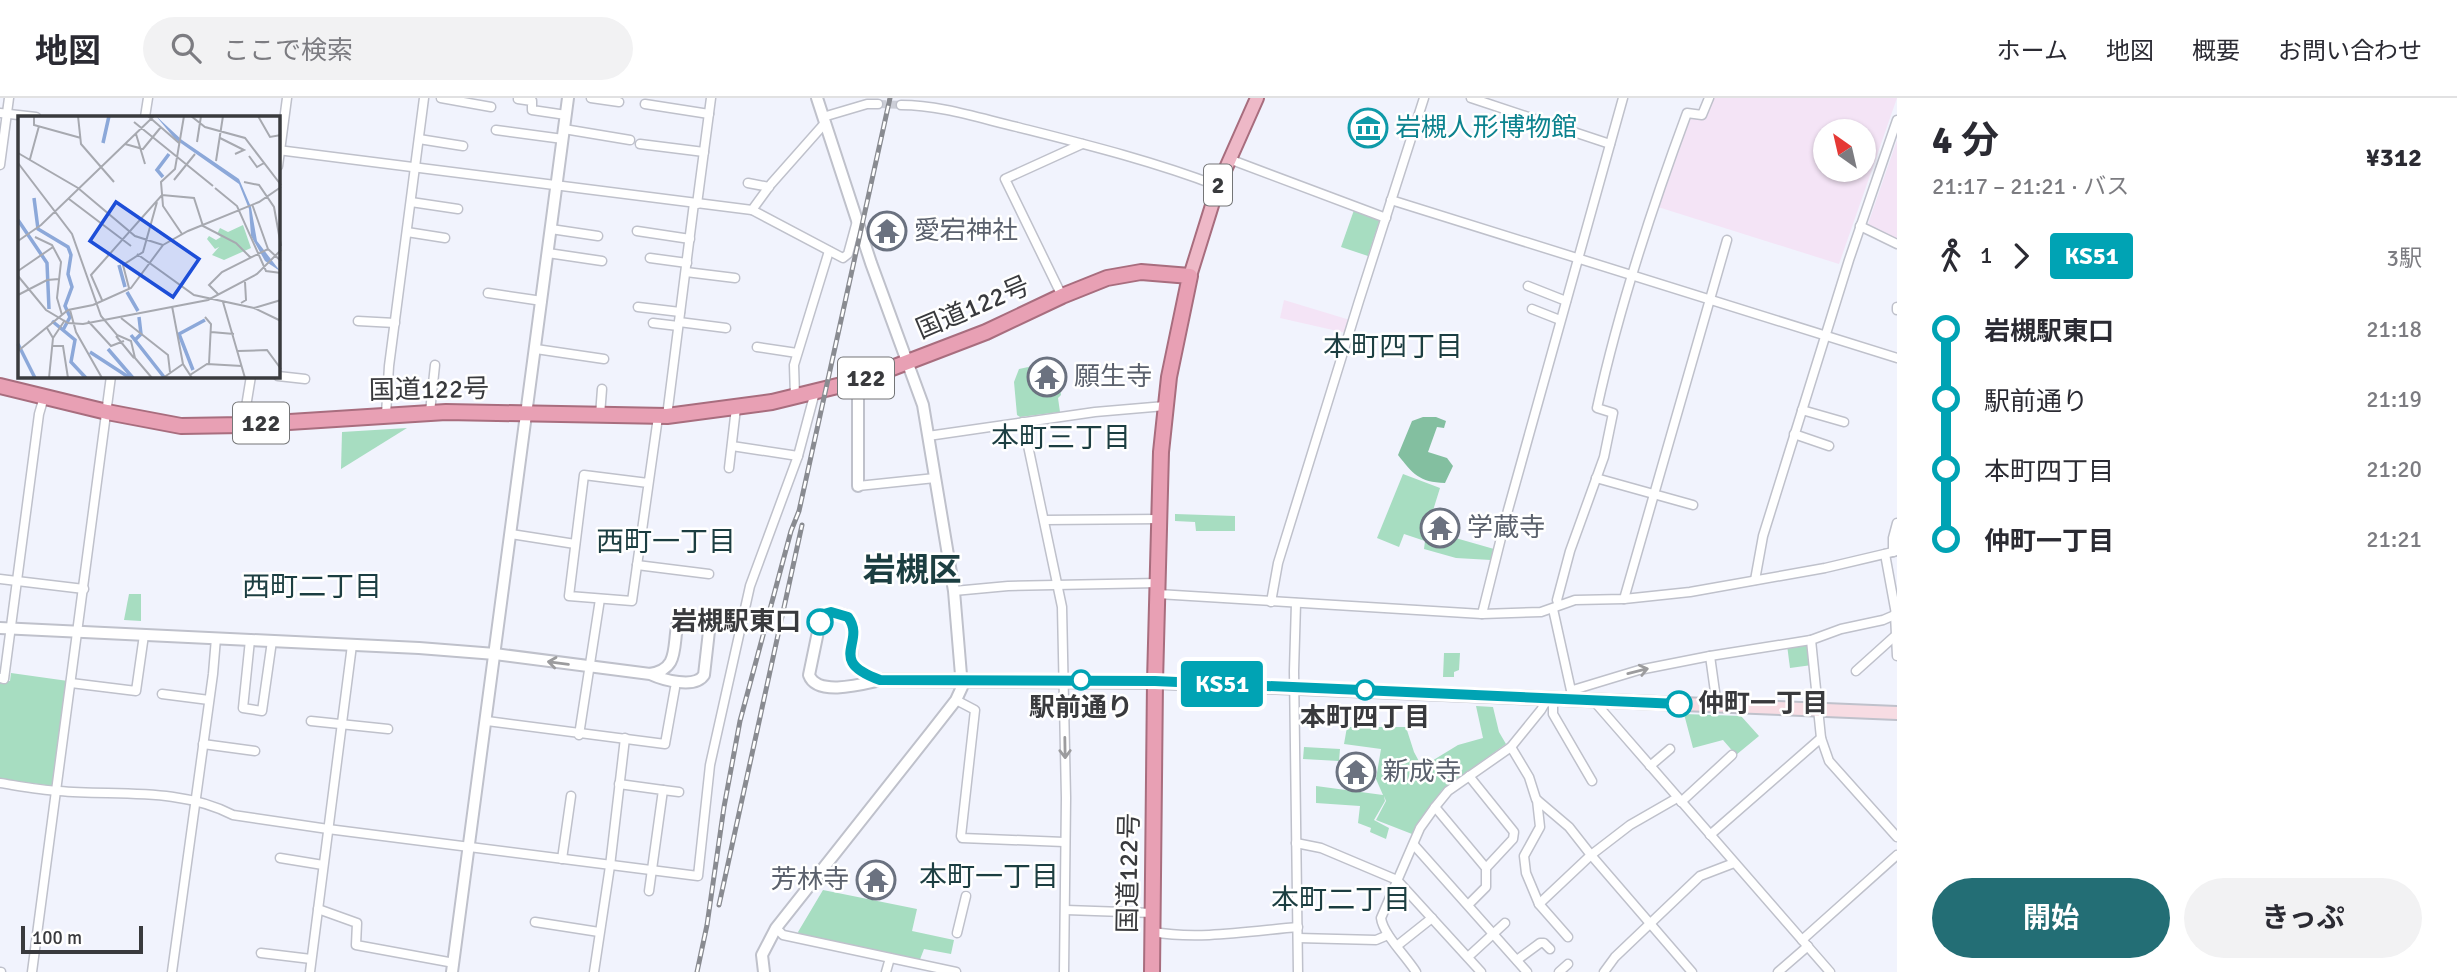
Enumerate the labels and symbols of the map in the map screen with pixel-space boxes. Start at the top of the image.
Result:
museum icon: 岩槻人形博物館 [1347,107,1389,149]
place label: 岩槻人形博物館 [1395,112,1577,144]
inset map [18,116,280,378]
north arrow [1813,119,1876,182]
road number: 2 [1204,164,1232,206]
temple icon: 愛宕神社 [866,210,908,252]
place label: 愛宕神社 [914,215,1018,247]
street label: 国道122号 [911,270,1035,346]
district label: 本町四丁目 [1323,330,1463,364]
temple icon: 願生寺 [1026,356,1068,398]
road number: 122 [838,358,894,398]
place label: 願生寺 [1074,361,1152,393]
street label: 国道122号 [369,373,489,407]
road number: 122 [233,402,289,444]
district label: 本町三丁目 [991,421,1131,455]
temple icon: 学蔵寺 [1419,507,1461,549]
place label: 学蔵寺 [1467,512,1545,544]
district label: 西町一丁目 [596,525,736,559]
district label: 岩槻区 [863,550,962,591]
district label: 西町二丁目 [242,570,382,604]
place label: 岩槻駅東口 [671,606,801,638]
marker: 岩槻駅東口 [807,609,833,635]
one-way arrow [547,656,570,669]
line badge: KS51 [1173,661,1271,707]
one-way arrow [1626,664,1649,677]
marker: 駅前通り [1071,670,1091,690]
marker: 本町四丁目 [1355,680,1375,700]
place label: 仲町一丁目 [1698,688,1828,720]
marker: 仲町一丁目 [1666,691,1692,717]
place label: 駅前通り [1029,692,1133,724]
place label: 本町四丁目 [1300,702,1430,734]
one-way arrow [1058,737,1071,760]
temple icon: 新成寺 [1335,751,1377,793]
place label: 新成寺 [1383,756,1461,788]
street label: 国道122号 [1112,813,1146,933]
temple icon: 芳林寺 [855,859,897,901]
district label: 本町一丁目 [919,860,1059,894]
place label: 芳林寺 [771,864,849,896]
district label: 本町二丁目 [1271,883,1411,917]
scale bar [21,923,144,955]

